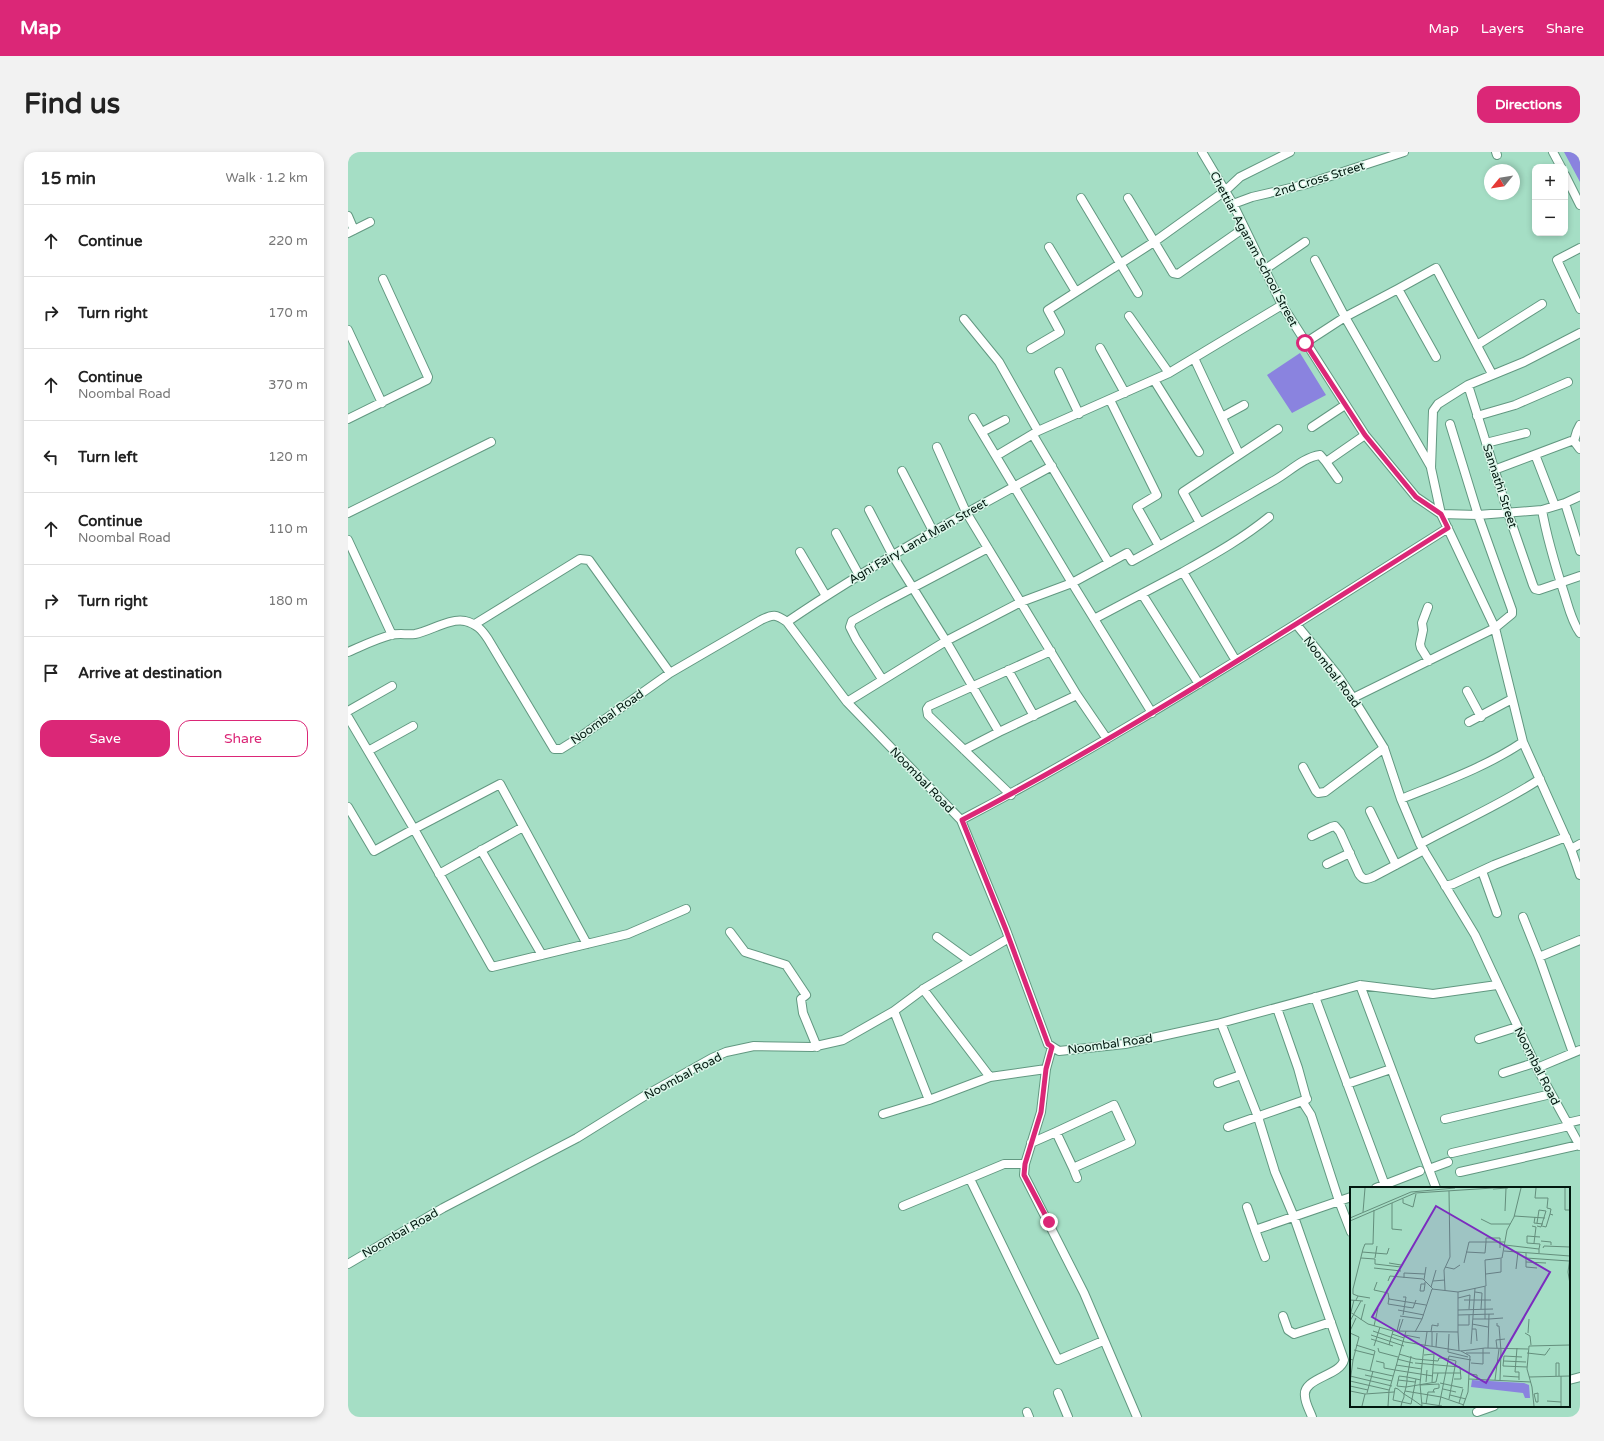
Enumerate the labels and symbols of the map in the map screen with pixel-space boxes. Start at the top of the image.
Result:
street label: 2nd Cross Street [1272,158,1367,200]
north arrow [1484,164,1520,200]
street label: Chettiar Agaram School Street [1207,169,1301,329]
route start [1296,334,1314,352]
street label: Sannathi Street [1480,442,1520,530]
street label: Agni Fairy Land Main Street [846,495,990,587]
street label: Noombal Road [1301,634,1363,710]
street label: Noombal Road [568,687,646,747]
street label: Noombal Road [887,744,957,816]
street label: Noombal Road [1511,1025,1563,1107]
street label: Noombal Road [1067,1031,1153,1057]
street label: Noombal Road [642,1050,724,1102]
inset map [1350,1187,1570,1407]
street label: Noombal Road [359,1206,441,1260]
route end [1040,1213,1058,1231]

